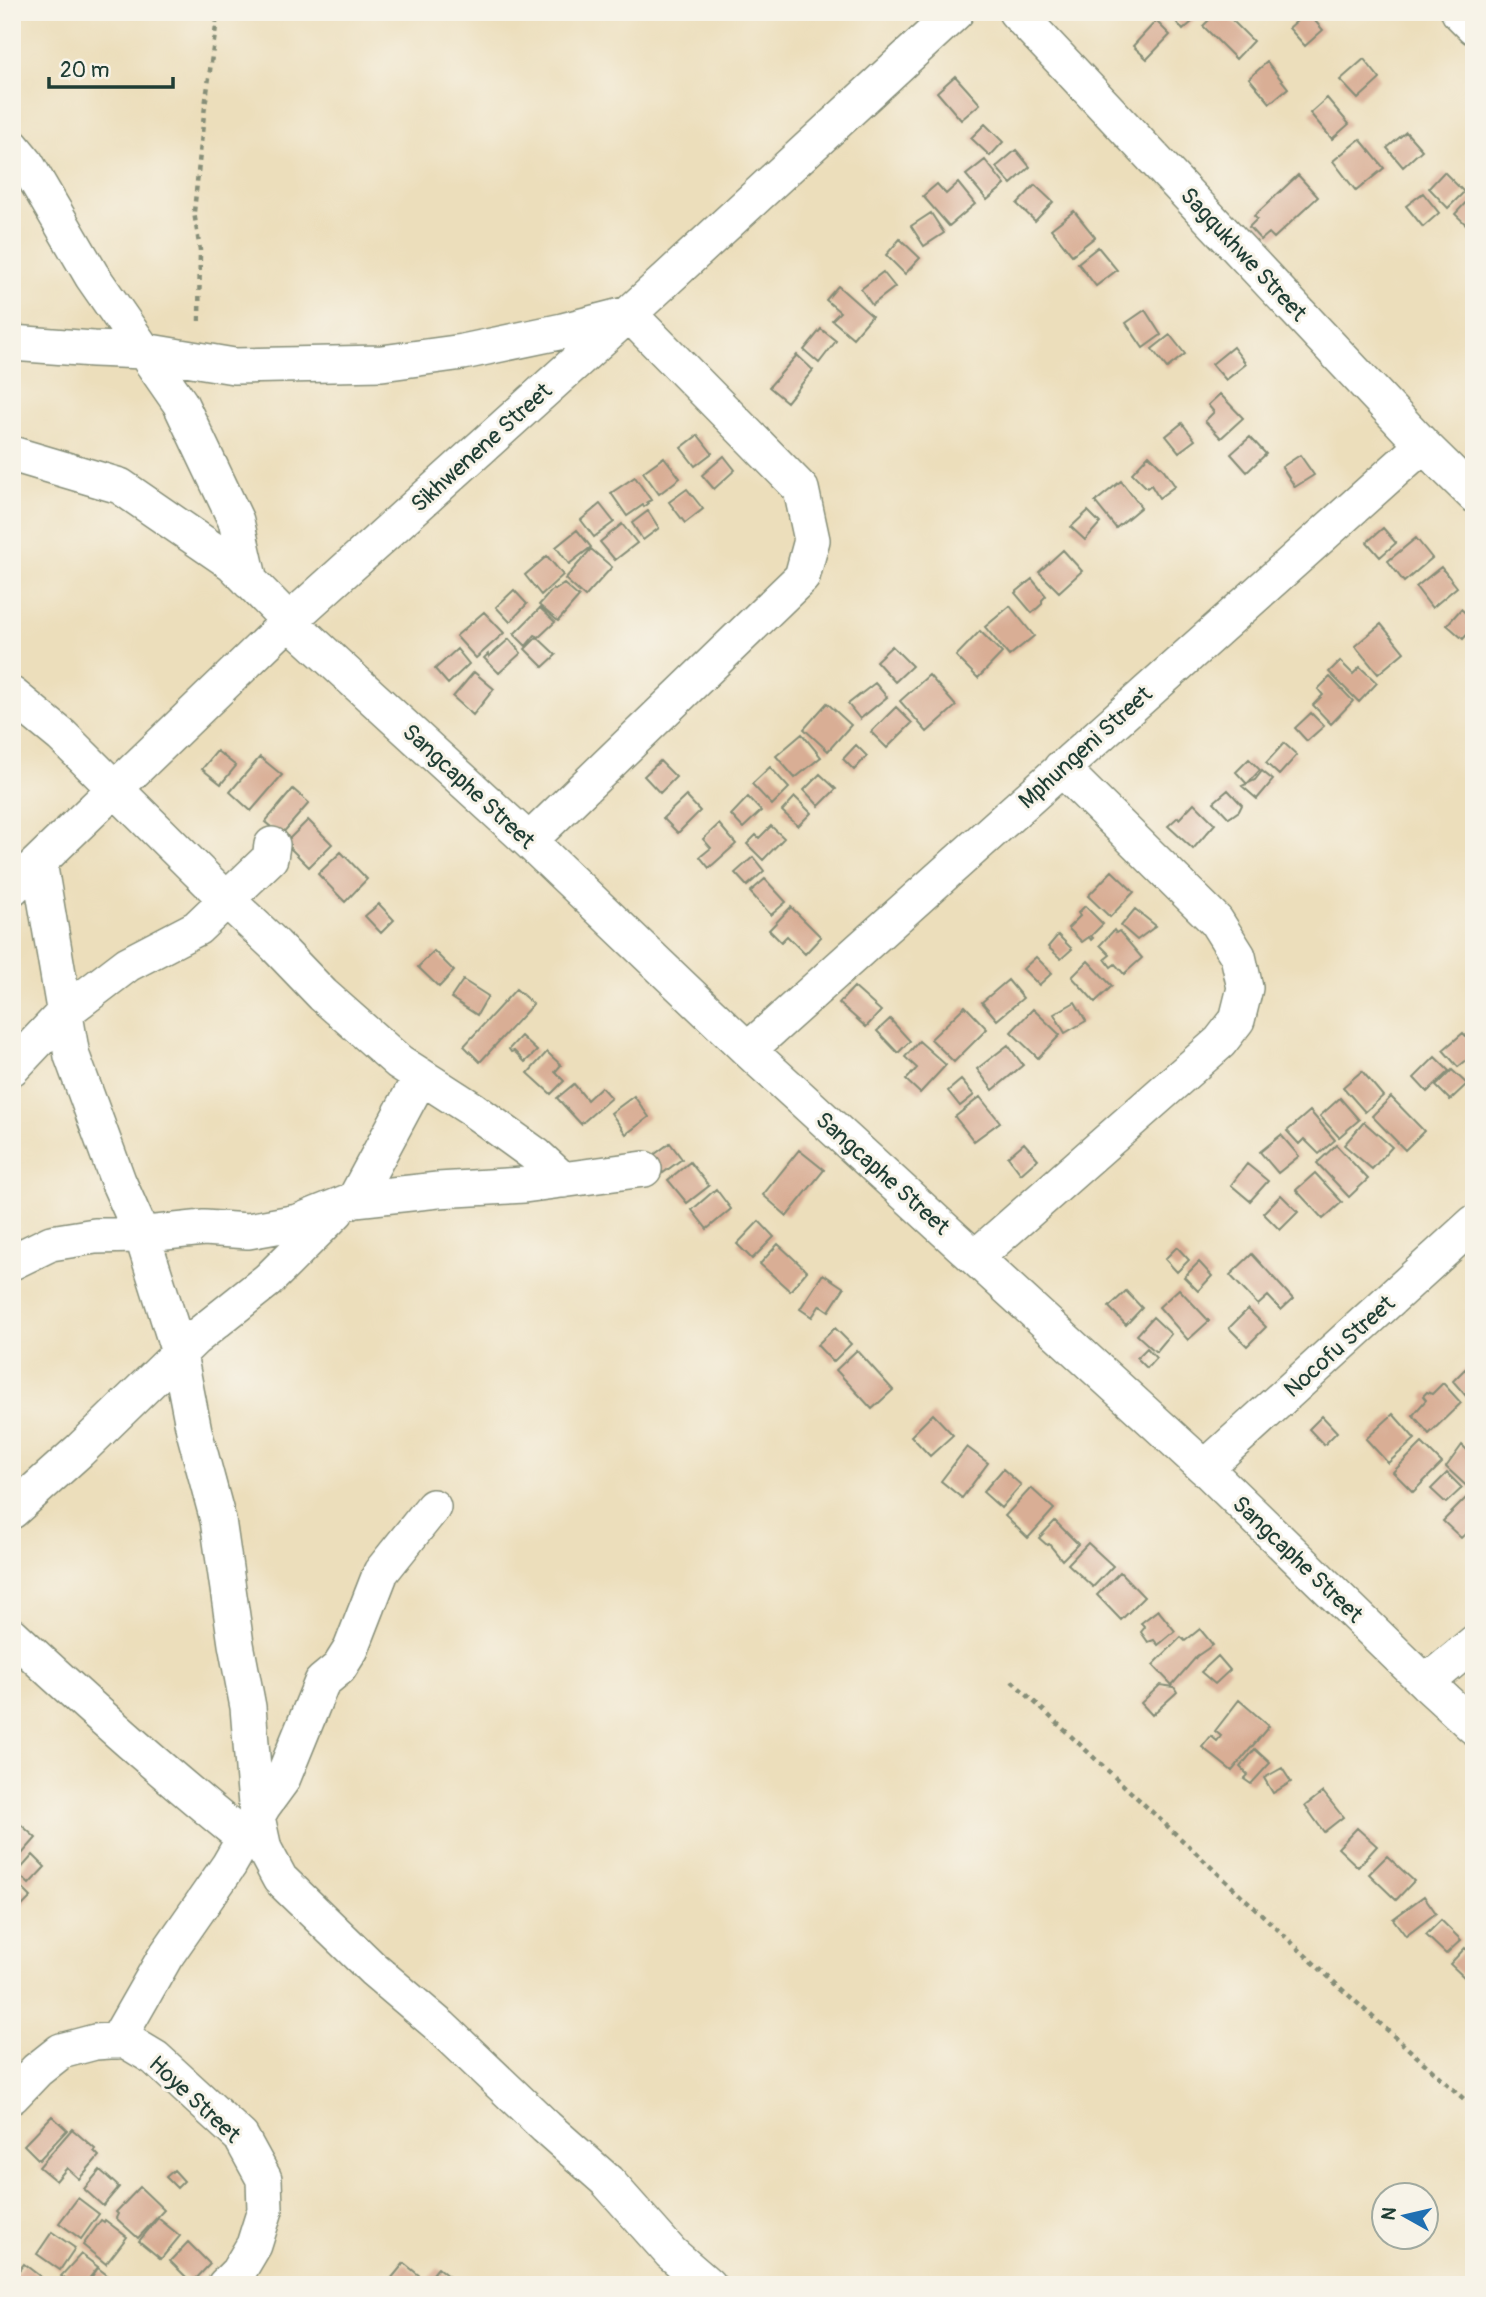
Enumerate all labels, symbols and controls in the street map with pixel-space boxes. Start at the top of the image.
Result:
scale bar [49,46,173,90]
text: 20 m [60,57,109,84]
street label: Sagqukhwe Street [1174,181,1314,328]
street label: Sikhwenene Street [405,376,558,518]
street label: Mphungeni Street [1013,679,1159,815]
street label: Sangcaphe Street [396,718,542,856]
street label: Sangcaphe Street [810,1105,956,1242]
street label: Nocofu Street [1278,1289,1401,1404]
street label: Sangcaphe Street [1226,1490,1370,1630]
street label: Hoye Street [143,2049,247,2150]
north arrow [1370,2182,1440,2252]
text: N [1376,2206,1402,2222]

